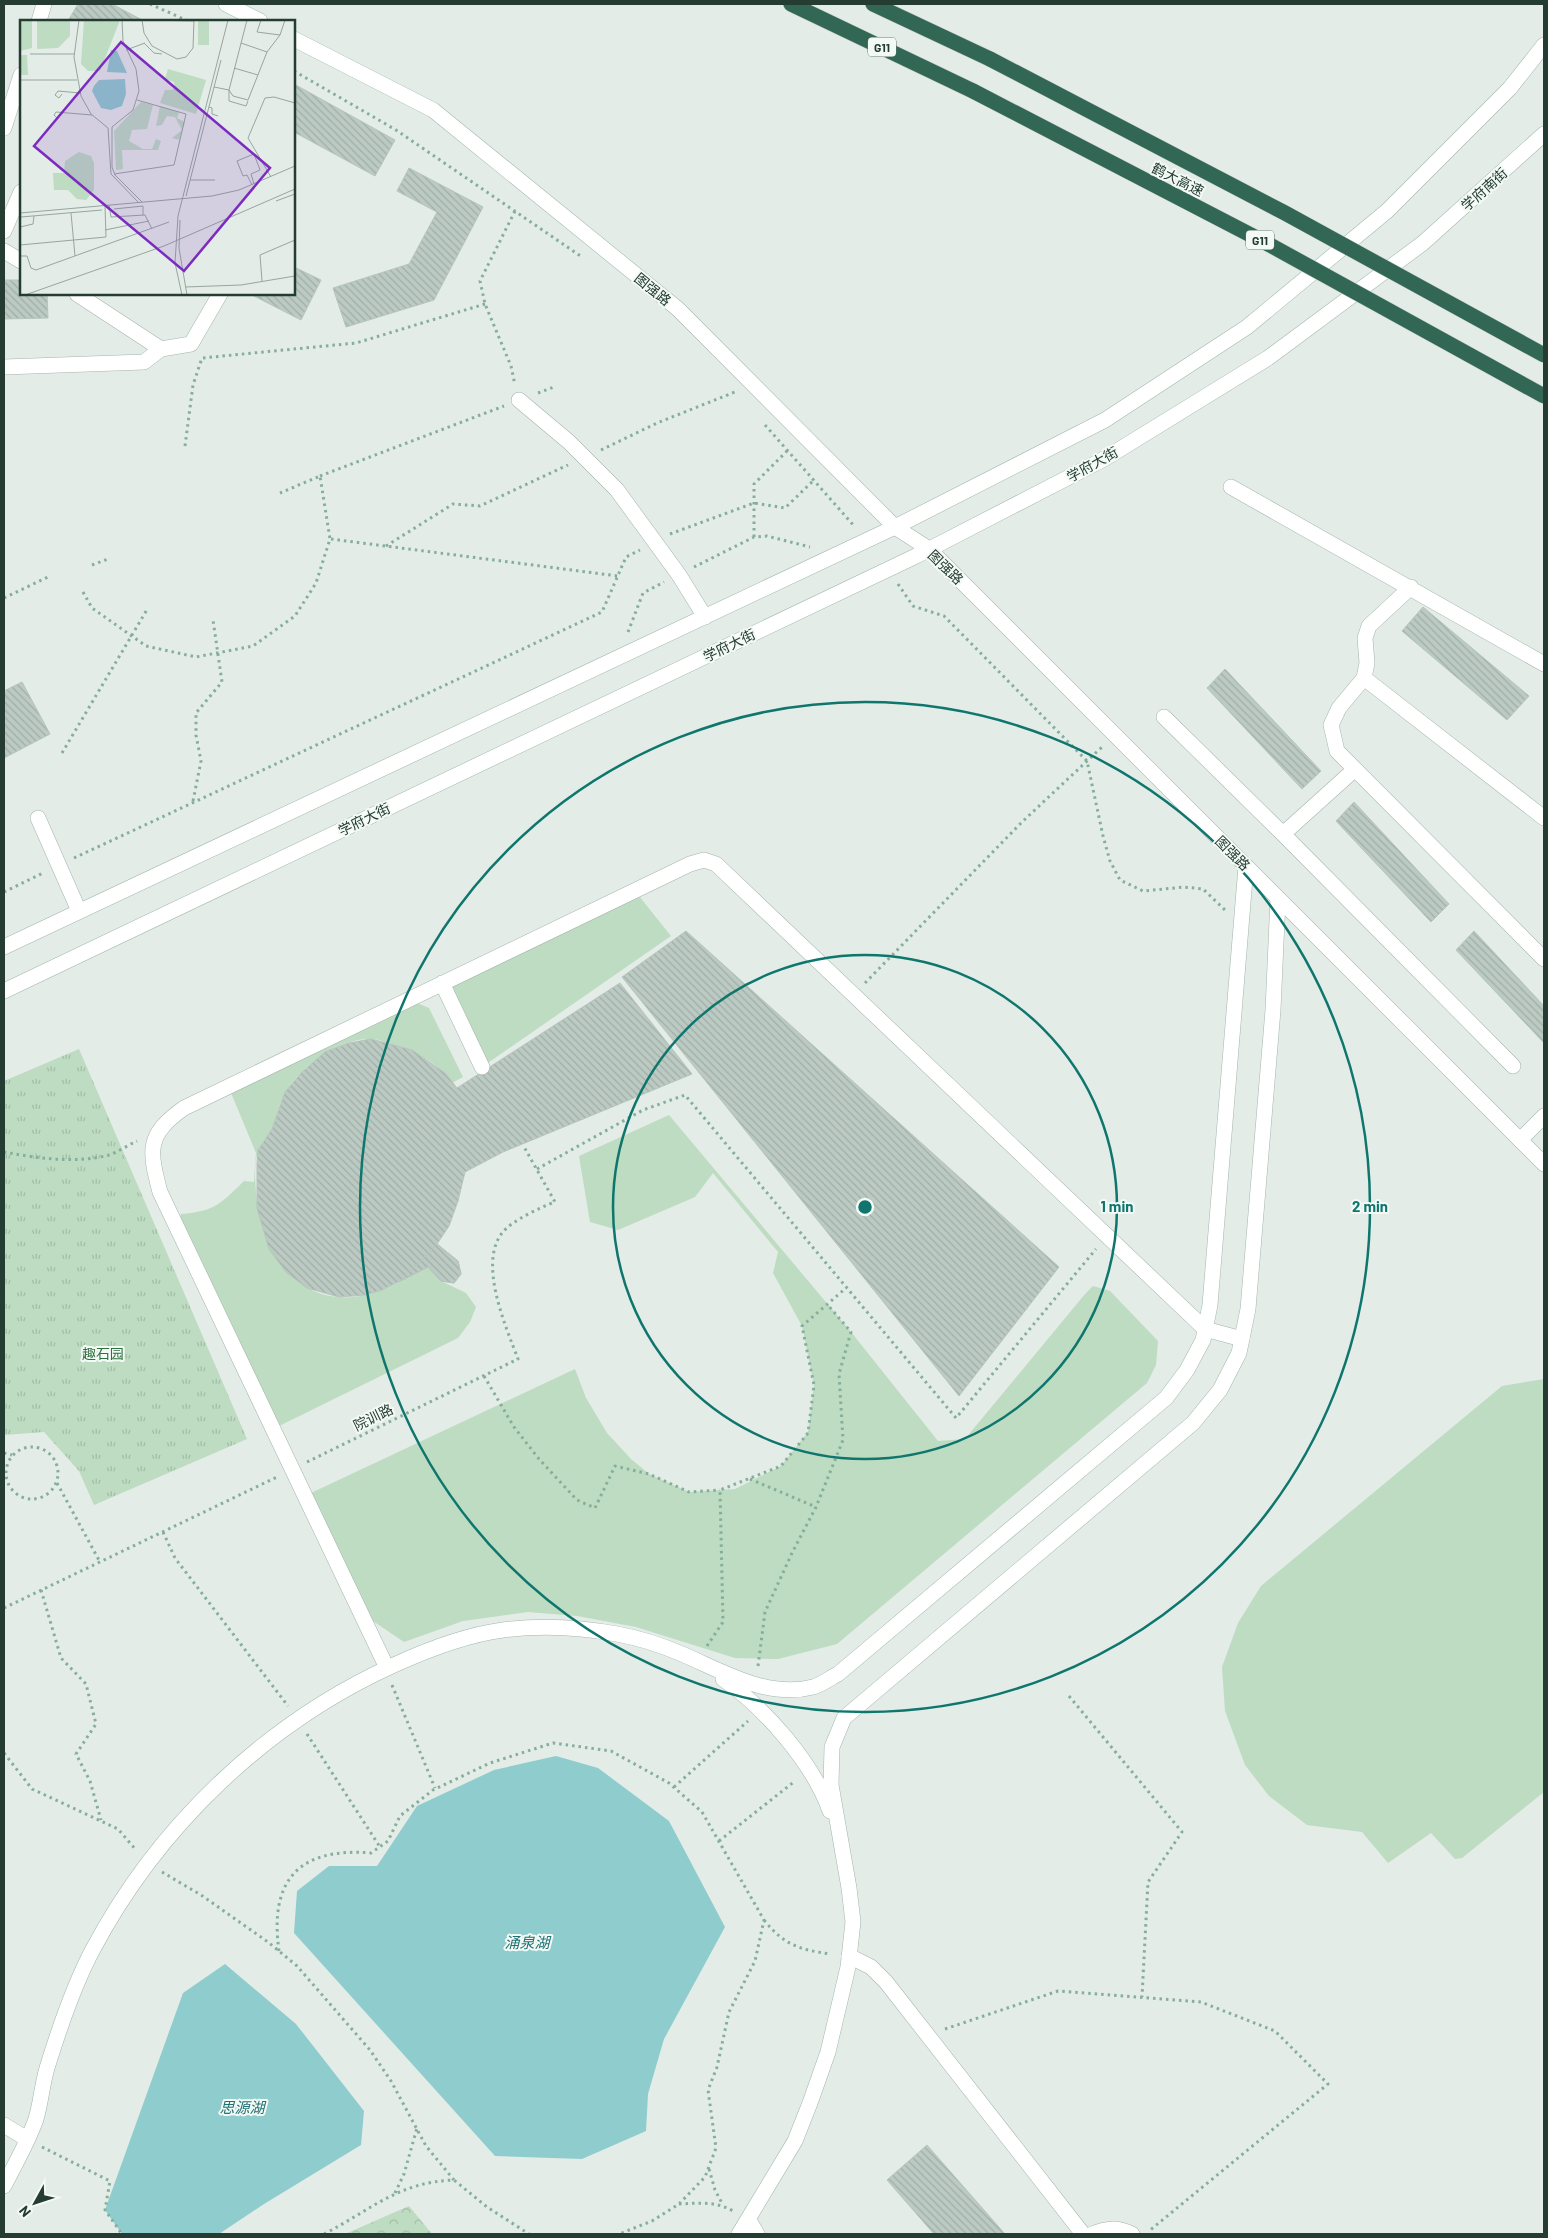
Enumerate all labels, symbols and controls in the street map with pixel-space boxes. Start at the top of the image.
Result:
inset map [20,20,295,295]
road number: G11 [868,38,896,56]
street label: 鹤大高速 [1149,159,1207,199]
street label: 学府南街 [1458,164,1510,214]
road number: G11 [1246,230,1274,250]
street label: 图强路 [631,269,675,309]
street label: 学府大街 [1063,443,1121,485]
street label: 图强路 [925,546,967,588]
street label: 学府大街 [700,625,758,665]
street label: 学府大街 [335,799,393,839]
street label: 图强路 [1212,832,1254,874]
text: 1 min [1101,1197,1133,1215]
text: 2 min [1352,1197,1388,1215]
centre of rings [856,1198,874,1216]
park label: 趣石园 [82,1345,124,1362]
street label: 院训路 [350,1400,396,1434]
water label: 涌泉湖 [504,1933,551,1951]
water label: 思源湖 [219,2098,266,2116]
north arrow [10,2178,60,2228]
text: N [15,2203,34,2221]

